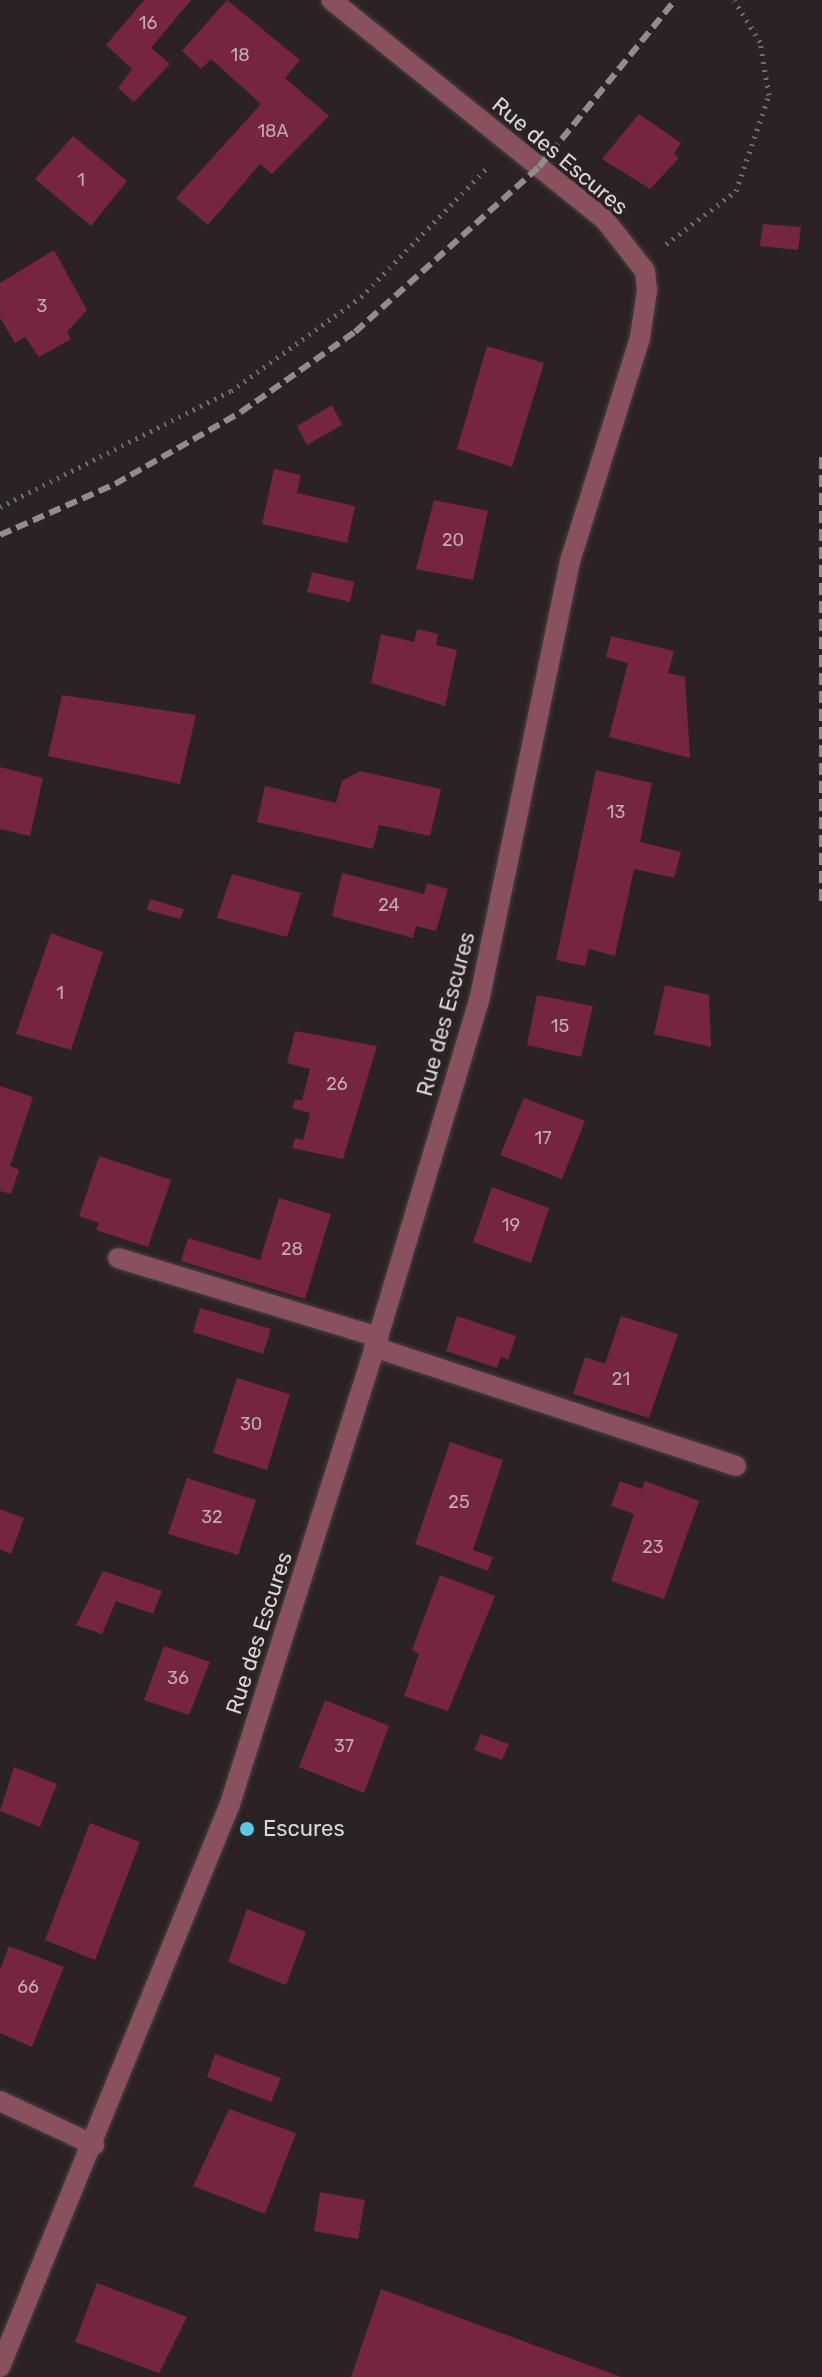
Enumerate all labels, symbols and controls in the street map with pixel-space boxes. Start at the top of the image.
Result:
house number: 16 [139,12,157,34]
house number: 18 [230,44,250,66]
street label: Rue des Escures [487,92,633,220]
house number: 18A [257,120,289,142]
house number: 1 [77,169,85,191]
house number: 3 [37,295,47,317]
house number: 20 [442,529,464,551]
house number: 13 [607,801,625,823]
house number: 24 [378,894,400,916]
street label: Rue des Escures [411,929,481,1099]
house number: 1 [56,982,64,1004]
house number: 15 [551,1015,569,1037]
house number: 26 [326,1073,348,1095]
house number: 17 [535,1127,551,1149]
house number: 19 [502,1214,520,1236]
house number: 28 [281,1238,303,1260]
house number: 21 [612,1368,630,1390]
house number: 30 [240,1413,262,1435]
house number: 25 [448,1491,470,1513]
house number: 32 [201,1506,223,1528]
house number: 23 [642,1536,664,1558]
street label: Rue des Escures [220,1549,298,1717]
house number: 36 [167,1667,189,1689]
house number: 37 [334,1735,354,1757]
place label: Escures [263,1816,345,1842]
marker: Escures [238,1820,256,1838]
house number: 66 [17,1976,39,1998]

